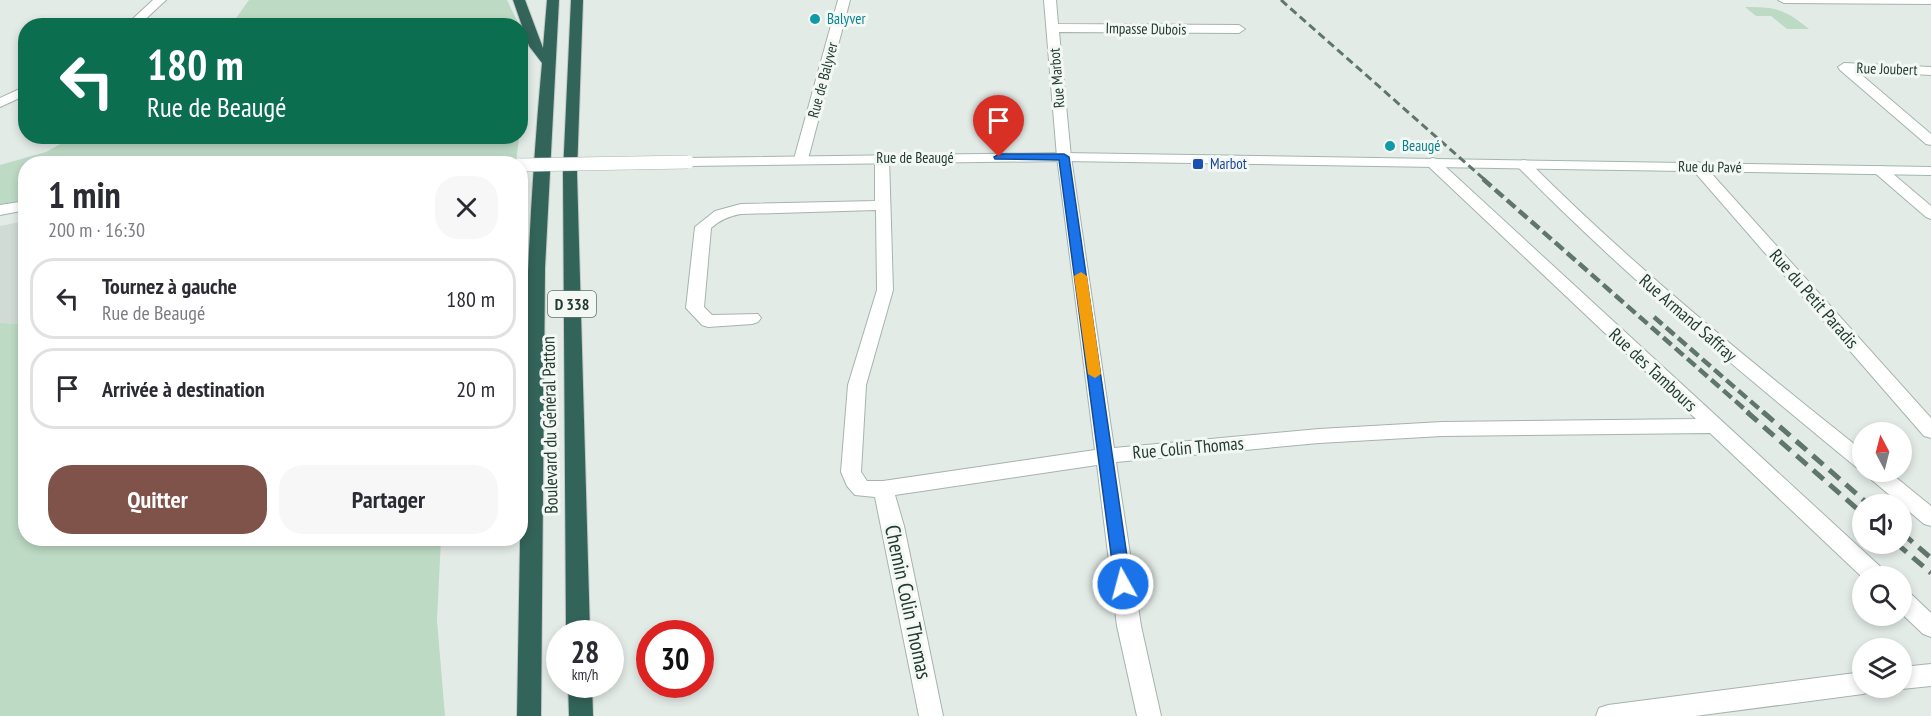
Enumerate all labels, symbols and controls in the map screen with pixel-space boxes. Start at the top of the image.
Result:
place label: Balyver [827,9,866,28]
marker: Balyver [808,12,822,26]
street label: Impasse Dubois [1105,18,1187,39]
text: 180 m [147,37,244,92]
street label: Rue de Balyver [803,39,842,120]
icon: left [48,42,126,120]
street label: Rue Marbot [1044,47,1069,109]
street label: Rue Joubert [1856,58,1918,79]
text: Rue de Beaugé [147,90,286,124]
pin [973,95,1024,157]
icon: arrive [982,104,1015,137]
place label: Beaugé [1402,136,1440,155]
marker: Beaugé [1383,139,1397,153]
street label: Rue de Beaugé [876,148,954,167]
place label: Marbot [1210,154,1247,173]
street label: Rue du Pavé [1678,156,1742,177]
marker: Marbot [1191,157,1205,171]
text: 1 min [48,171,121,218]
button: close [435,176,498,239]
text: 200 m · 16:30 [48,217,145,243]
street label: Rue du Petit Paradis [1765,244,1864,353]
street label: Rue Armand Saffray [1635,269,1742,367]
text: Tournez à gauche [102,272,237,300]
icon: left [51,282,84,315]
text: 180 m [446,285,495,313]
road number: D 338 [548,291,596,317]
text: Rue de Beaugé [102,300,205,326]
street label: Rue des Tambours [1604,323,1702,416]
street label: Boulevard du Général Patton [536,336,563,514]
icon: arrive [51,372,84,405]
text: Arrivée à destination [102,375,265,403]
text: 20 m [456,375,495,403]
north arrow [1852,422,1912,482]
map controls [1852,422,1912,698]
street label: Rue Colin Thomas [1132,431,1244,464]
button: Quitter [48,465,267,534]
button: Partager [279,465,498,534]
button: sound [1852,494,1912,554]
street label: Chemin Colin Thomas [879,522,938,681]
position arrow [1091,552,1155,616]
button: search [1852,566,1912,626]
speed limit sign: 30 [636,620,714,698]
text: 28 [571,632,599,671]
button: layers [1852,638,1912,698]
text: km/h [572,665,598,684]

